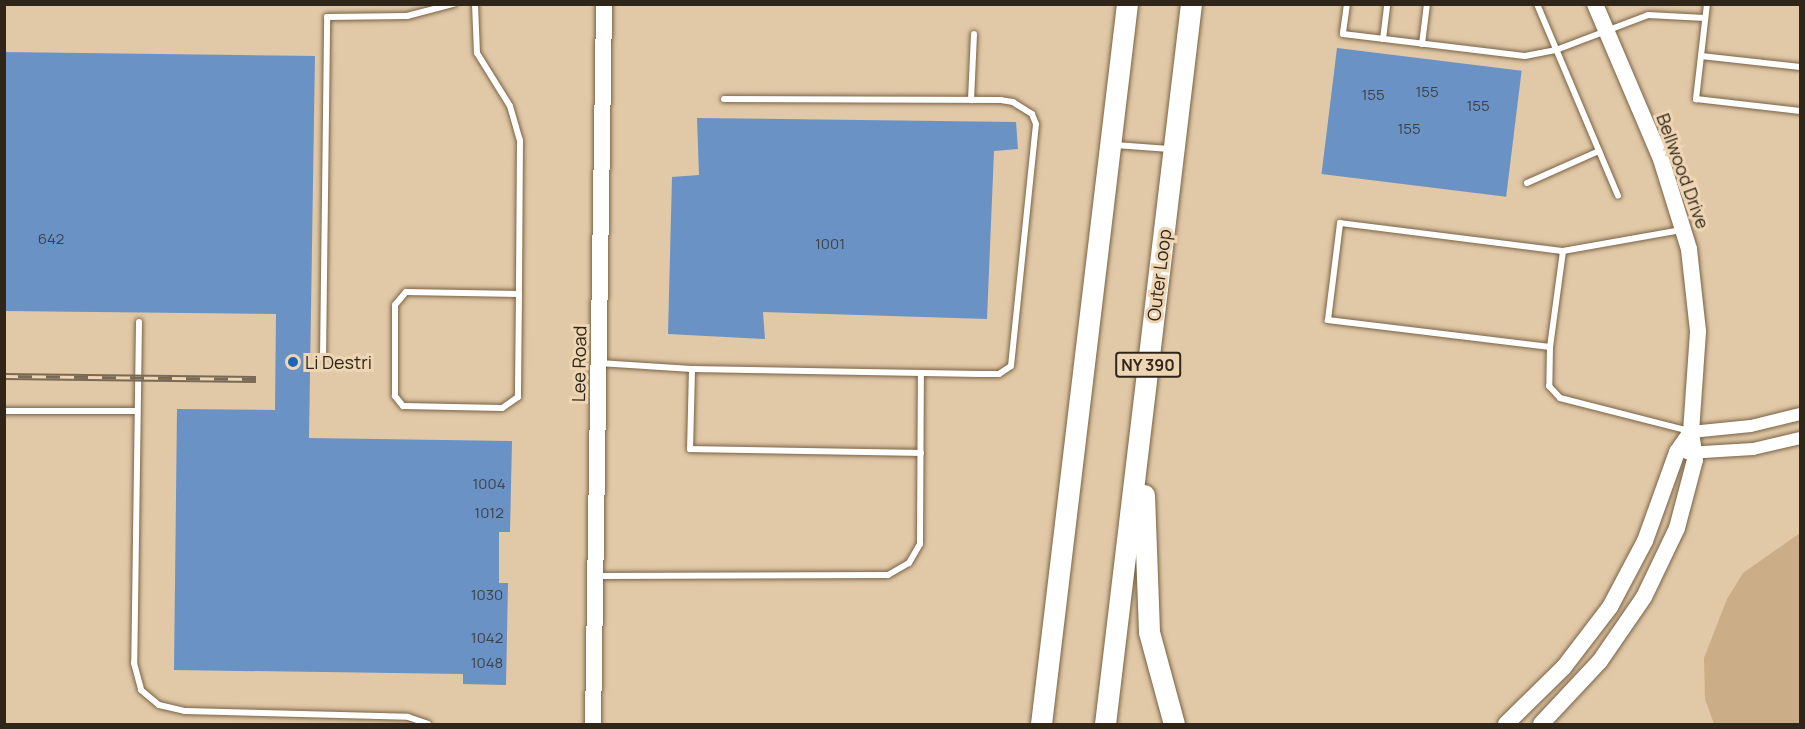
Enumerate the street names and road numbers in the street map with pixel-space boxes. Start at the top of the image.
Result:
street label: Bellwood Drive [1652,110,1714,232]
street label: Outer Loop [1143,228,1175,322]
street label: Lee Road [568,326,590,402]
road number: NY 390 [1114,352,1182,378]

